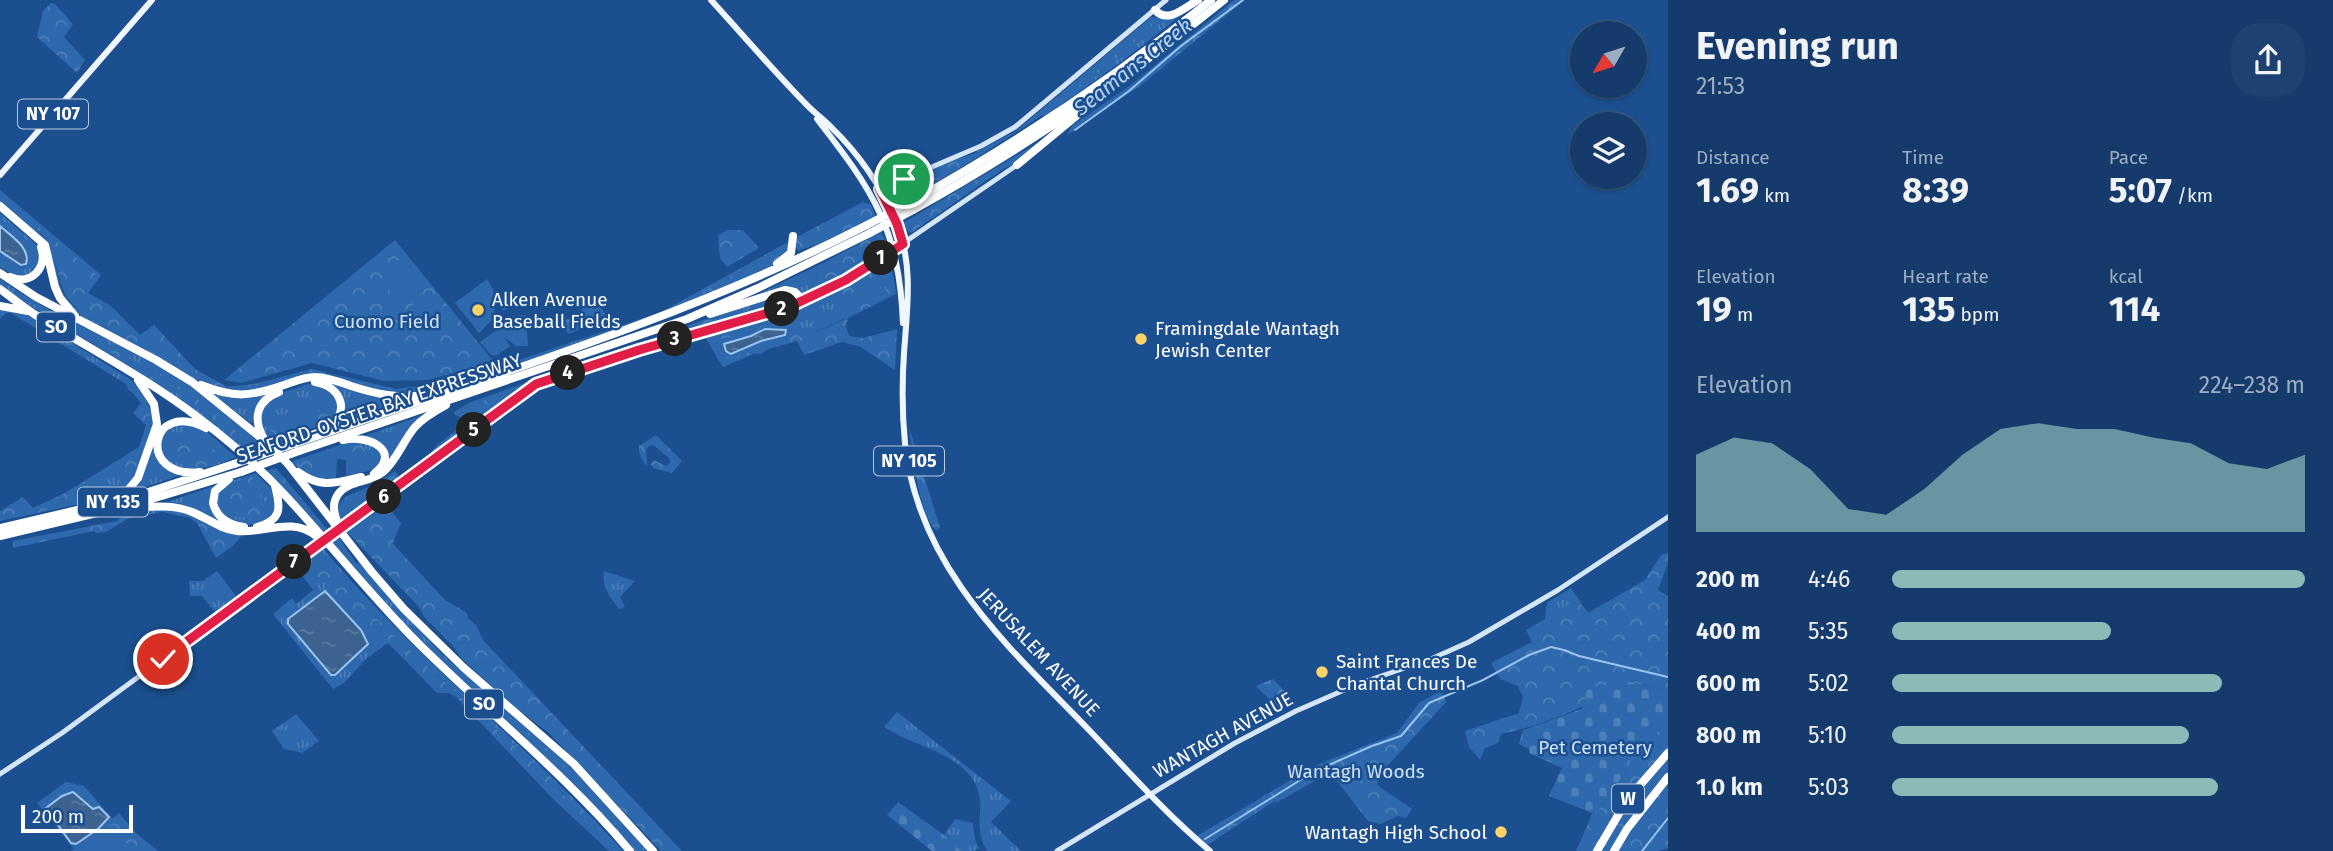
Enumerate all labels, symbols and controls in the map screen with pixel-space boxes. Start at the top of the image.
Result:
water label: Seamans Creek [1068,13,1197,122]
north arrow [1570,21,1647,98]
map controls [1570,21,1647,189]
text: Evening run [1696,23,1899,69]
button: share [2231,23,2305,97]
text: 21:53 [1696,72,1745,100]
road number: NY 107 [18,100,88,128]
button: layers [1570,112,1647,189]
text: Distance [1696,146,1770,169]
text: Time [1902,146,1944,169]
text: Pace [2109,146,2148,169]
pin [874,149,934,209]
icon: arrive [885,160,923,198]
text: 1.69 [1696,169,1759,211]
text: 8:39 [1902,169,1969,211]
text: 5:07 [2109,169,2172,211]
text: km [1759,184,1790,207]
text: /km [2172,184,2213,207]
pin: 1 [864,240,898,276]
text: 1 [876,246,885,269]
text: Elevation [1696,265,1776,288]
text: Heart rate [1902,265,1989,288]
text: kcal [2109,265,2143,288]
place label: Alken Avenue Baseball Fields [492,288,621,333]
text: 19 [1696,288,1732,330]
text: 135 [1902,288,1956,330]
text: 114 [2109,288,2160,330]
pin: 2 [764,292,800,326]
text: 2 [777,297,786,320]
marker: Alken Avenue Baseball Fields [470,302,486,318]
text: m [1732,303,1753,326]
text: bpm [1956,303,1999,326]
park label: Cuomo Field [334,310,440,333]
road number: SO [37,312,75,342]
place label: Framingdale Wantagh Jewish Center [1155,317,1340,362]
pin: 3 [658,322,692,356]
text: 3 [670,327,679,350]
marker: Framingdale Wantagh Jewish Center [1133,331,1149,347]
street label: SEAFORD-OYSTER BAY EXPRESSWAY [233,348,525,468]
pin: 4 [550,356,586,390]
text: 4 [562,361,573,384]
text: Elevation [1696,371,1792,399]
text: 224–238 m [2199,371,2305,399]
pin: 5 [456,412,491,448]
text: 5 [468,418,479,441]
road number: NY 105 [874,447,944,476]
pin: 6 [366,480,402,514]
text: 6 [378,485,389,508]
road number: NY 135 [78,488,148,516]
pin: 7 [276,544,312,580]
text: 7 [289,550,298,573]
text: 200 m [1696,565,1760,593]
text: 4:46 [1808,565,1850,593]
street label: JERUSALEM AVENUE [973,583,1105,721]
text: 400 m [1696,617,1761,645]
text: 5:35 [1808,617,1848,645]
pin [133,629,193,689]
icon: check [144,640,182,678]
place label: Saint Frances De Chantal Church [1336,650,1477,695]
marker: Saint Frances De Chantal Church [1314,664,1330,680]
text: 600 m [1696,669,1761,697]
text: 5:02 [1808,669,1849,697]
street label: WANTAGH AVENUE [1149,687,1297,783]
road number: SO [465,690,503,718]
text: 800 m [1696,721,1761,749]
text: 5:10 [1808,721,1847,749]
park label: Pet Cemetery [1538,736,1652,759]
park label: Wantagh Woods [1287,760,1425,783]
text: 1.0 km [1696,773,1763,801]
text: 5:03 [1808,773,1849,801]
road number: W [1612,784,1644,814]
scale bar [21,802,133,834]
text: 200 m [32,805,84,828]
place label: Wantagh High School [1305,821,1487,844]
marker: Wantagh High School [1493,824,1509,840]

